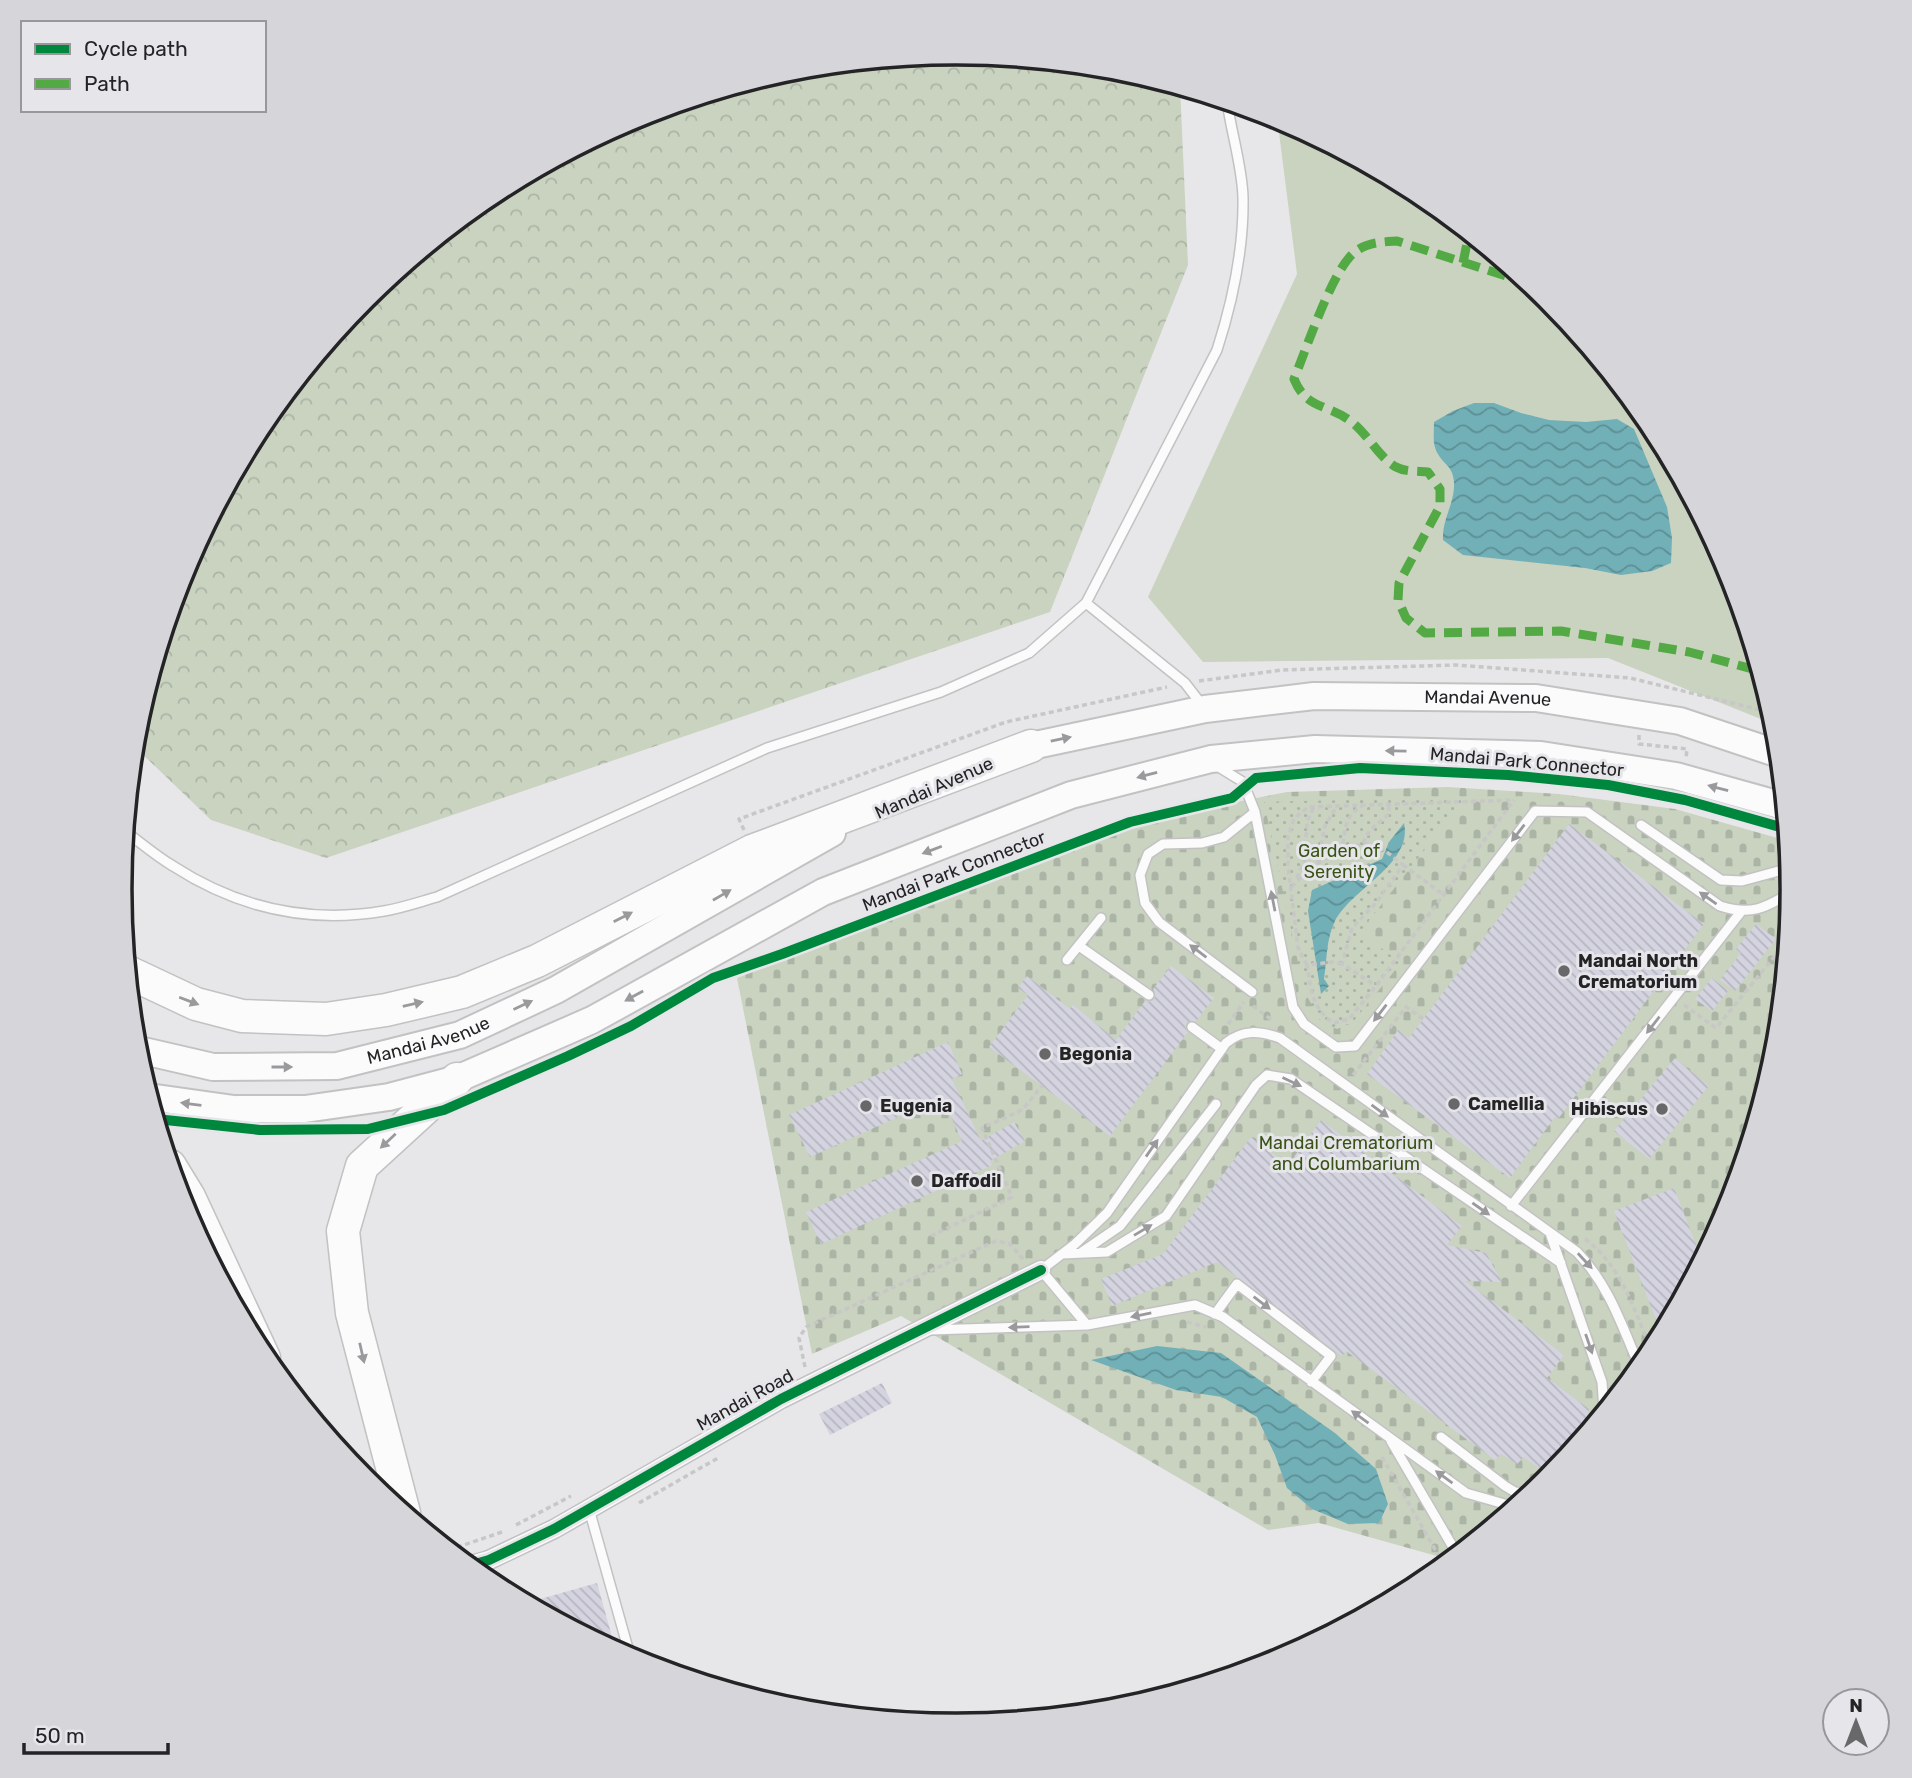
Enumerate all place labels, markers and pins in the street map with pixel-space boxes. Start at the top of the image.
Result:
place label: Mandai North Crematorium [1578,950,1698,993]
marker: Mandai North Crematorium [1556,963,1572,979]
place label: Begonia [1059,1043,1132,1065]
marker: Begonia [1037,1046,1053,1062]
place label: Camellia [1468,1093,1545,1115]
place label: Eugenia [880,1095,952,1117]
marker: Camellia [1446,1096,1462,1112]
marker: Eugenia [858,1098,874,1114]
place label: Hibiscus [1571,1098,1648,1120]
marker: Hibiscus [1654,1101,1670,1117]
place label: Daffodil [931,1170,1001,1192]
marker: Daffodil [909,1173,925,1189]

